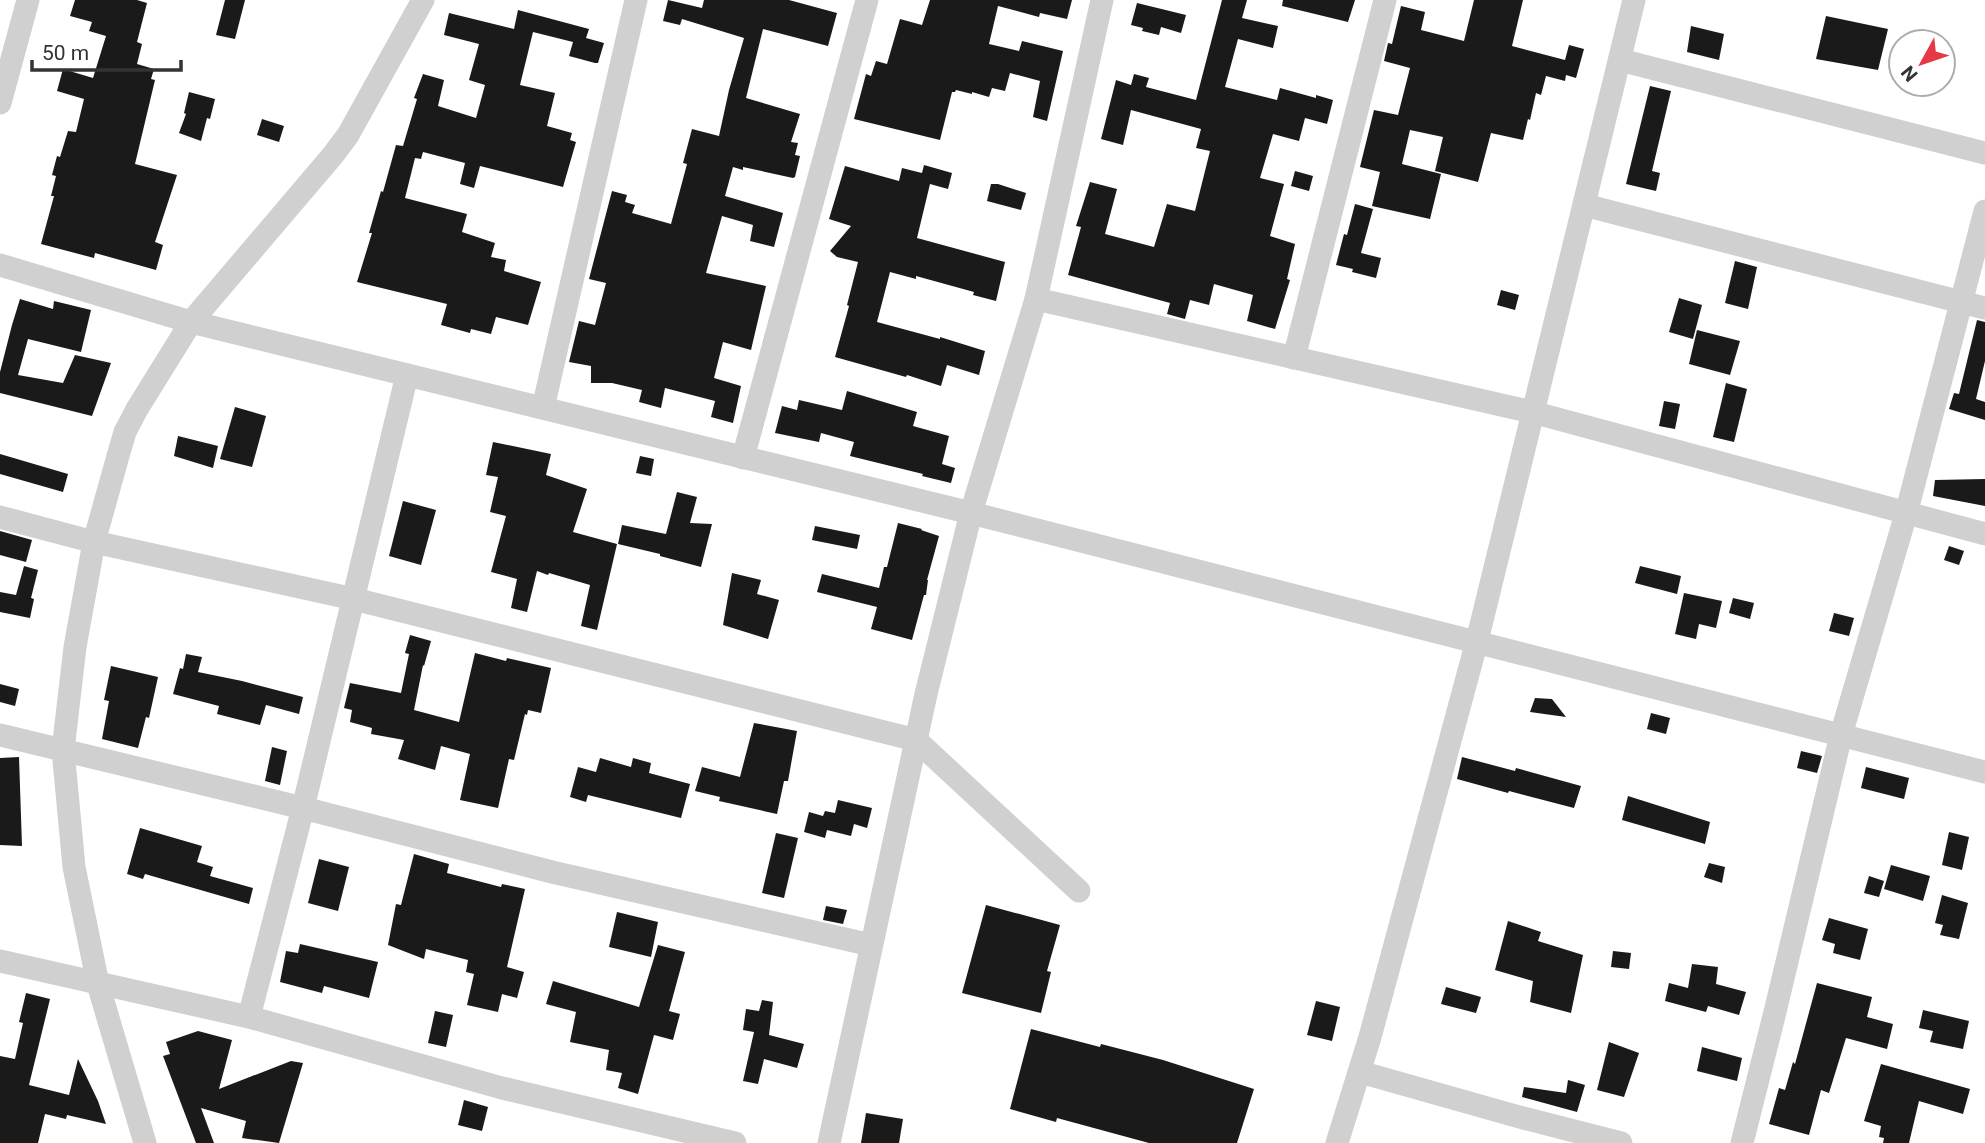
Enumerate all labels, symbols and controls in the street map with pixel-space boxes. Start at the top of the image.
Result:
scale bar [32,28,180,72]
north arrow [1887,28,1957,98]
text: 50 m [42,41,89,65]
text: N [1896,61,1922,86]

